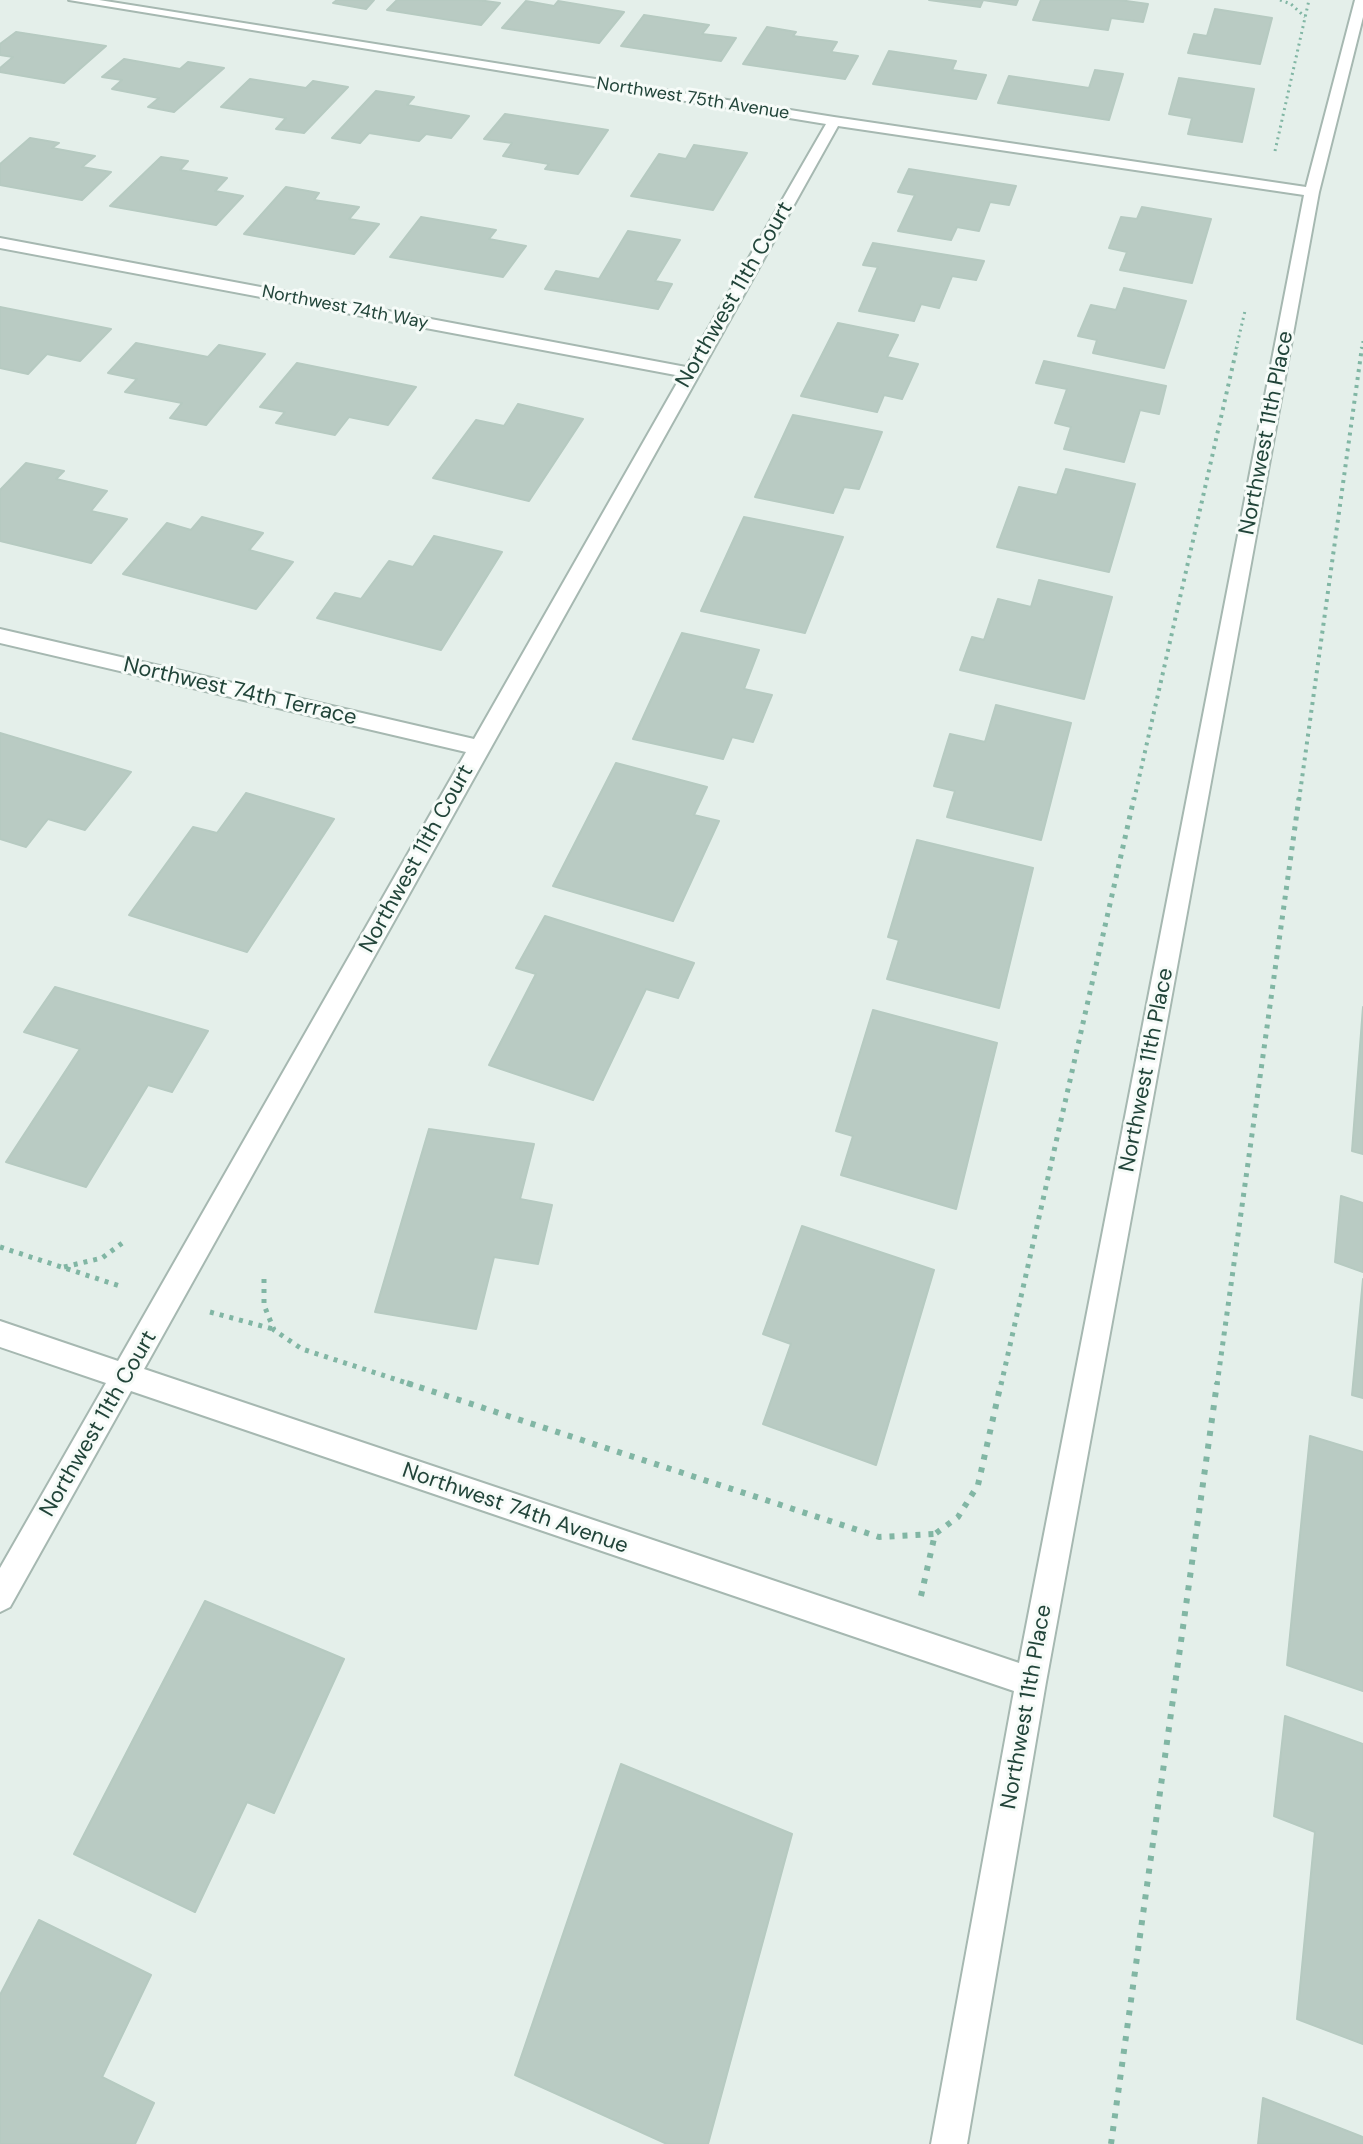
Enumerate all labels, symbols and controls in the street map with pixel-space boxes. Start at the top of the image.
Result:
street label: Northwest 75th Avenue [595,73,791,125]
street label: Northwest 11th Court [671,197,799,393]
street label: Northwest 74th Way [260,281,430,335]
street label: Northwest 11th Place [1234,329,1300,537]
street label: Northwest 74th Terrace [121,652,359,732]
street label: Northwest 11th Court [354,761,480,957]
street label: Northwest 11th Place [1114,966,1180,1174]
street label: Northwest 11th Court [35,1326,163,1522]
street label: Northwest 74th Avenue [399,1458,631,1560]
street label: Northwest 11th Place [996,1603,1058,1811]

